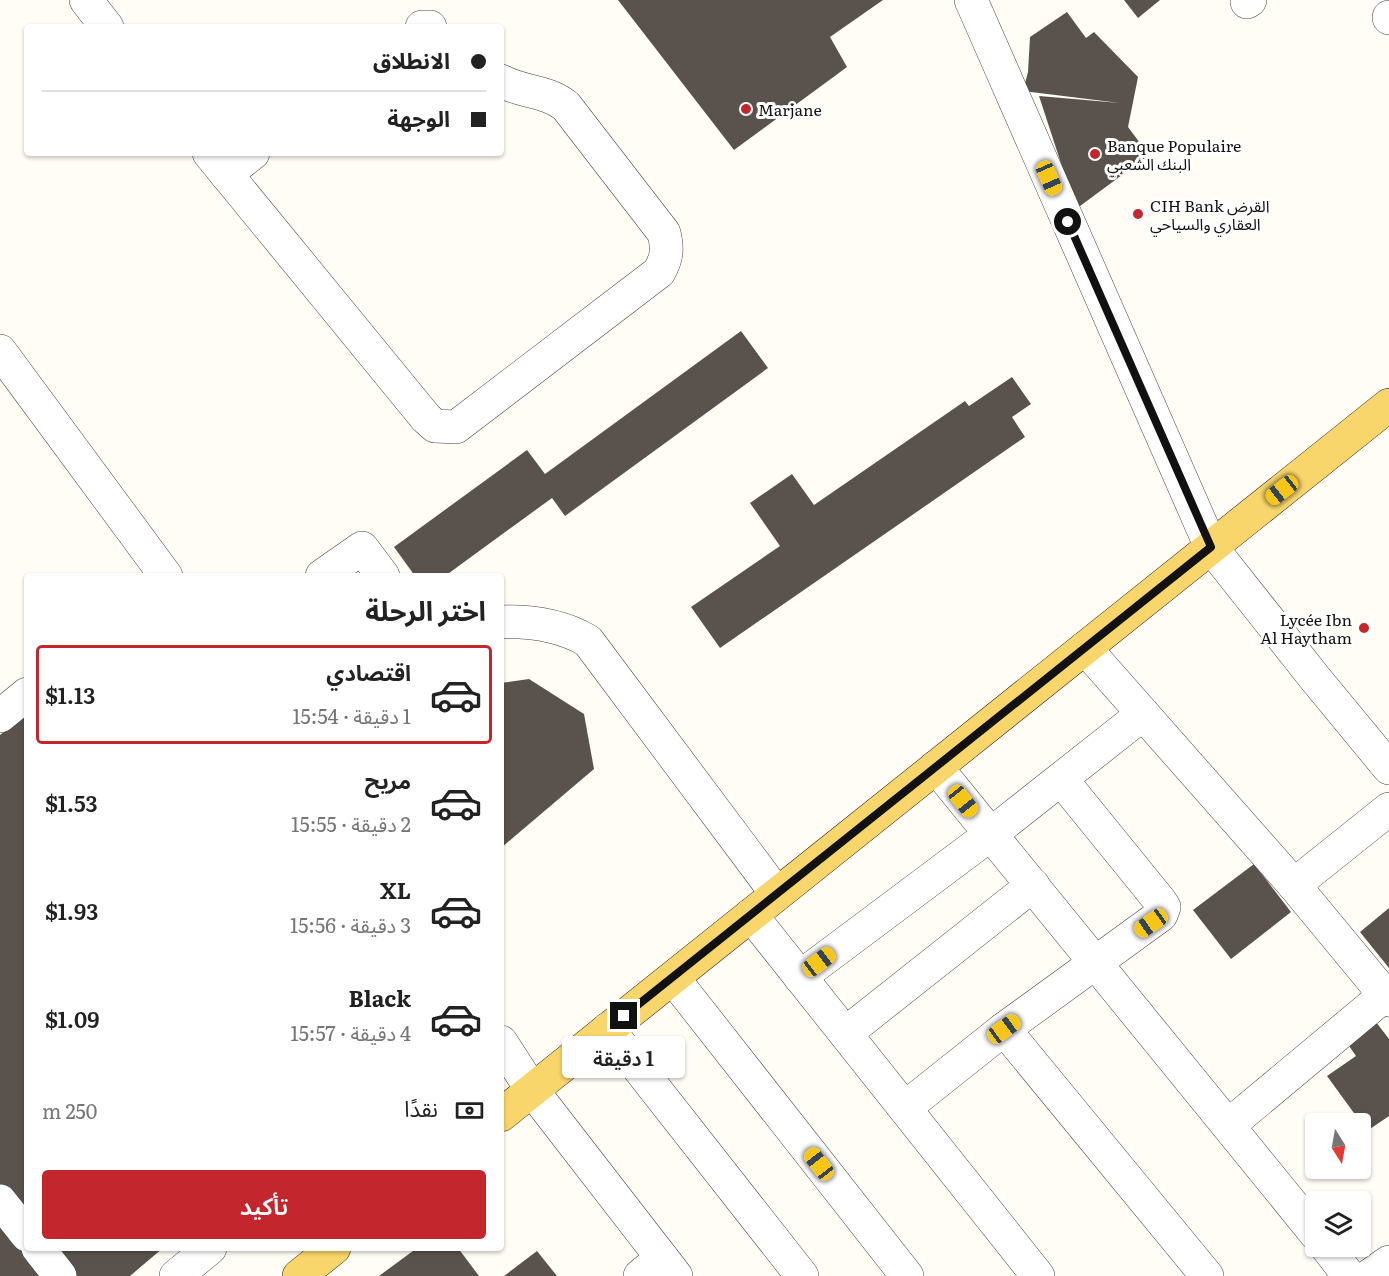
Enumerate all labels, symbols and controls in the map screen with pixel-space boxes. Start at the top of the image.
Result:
text: الانطلاق [373,43,450,76]
place label: Marjane [758,97,822,121]
text: الوجهة [387,101,450,134]
marker: Marjane [739,102,753,116]
place label: Banque Populaire البنك الشعبي [1107,133,1241,177]
marker: Banque Populaire البنك الشعبي [1088,147,1102,161]
car [1033,158,1065,198]
place label: CIH Bank القرض العقاري والسياحي [1150,193,1270,237]
marker: CIH Bank القرض العقاري والسياحي [1131,207,1145,221]
route start [1054,208,1081,235]
car [1262,472,1302,508]
text: اختر الرحلة [365,589,486,629]
place label: Lycée Ibn Al Haytham [1260,607,1352,649]
marker: Lycée Ibn Al Haytham [1357,621,1371,635]
text: اقتصادي [326,655,411,688]
icon: car [429,668,483,722]
text: $1.13 [45,678,95,711]
text: 1 دقيقة · 15:54 [292,700,411,730]
text: مريح [365,763,411,796]
icon: car [429,776,483,830]
car [945,781,981,821]
text: $1.53 [45,786,98,819]
text: 2 دقيقة · 15:55 [291,808,411,838]
text: XL [380,873,411,906]
icon: car [429,884,483,938]
text: $1.93 [45,894,98,927]
car [1131,905,1171,941]
text: 3 دقيقة · 15:56 [290,909,411,939]
car [799,944,839,980]
text: Black [349,981,411,1014]
icon: car [429,992,483,1046]
text: $1.09 [45,1002,100,1035]
route end [610,1002,637,1029]
car [984,1011,1024,1047]
text: 4 دقيقة · 15:57 [291,1017,411,1047]
callout: 1 دقيقة [562,1037,686,1079]
text: 1 دقيقة [593,1042,654,1072]
text: نقدًا [404,1091,438,1124]
icon: cash [453,1094,486,1127]
text: 250 m [42,1095,97,1125]
north arrow [1305,1113,1371,1179]
map controls [1305,1113,1371,1257]
car [801,1144,837,1184]
button: تأكيد [42,1170,486,1239]
button: layers [1305,1191,1371,1257]

